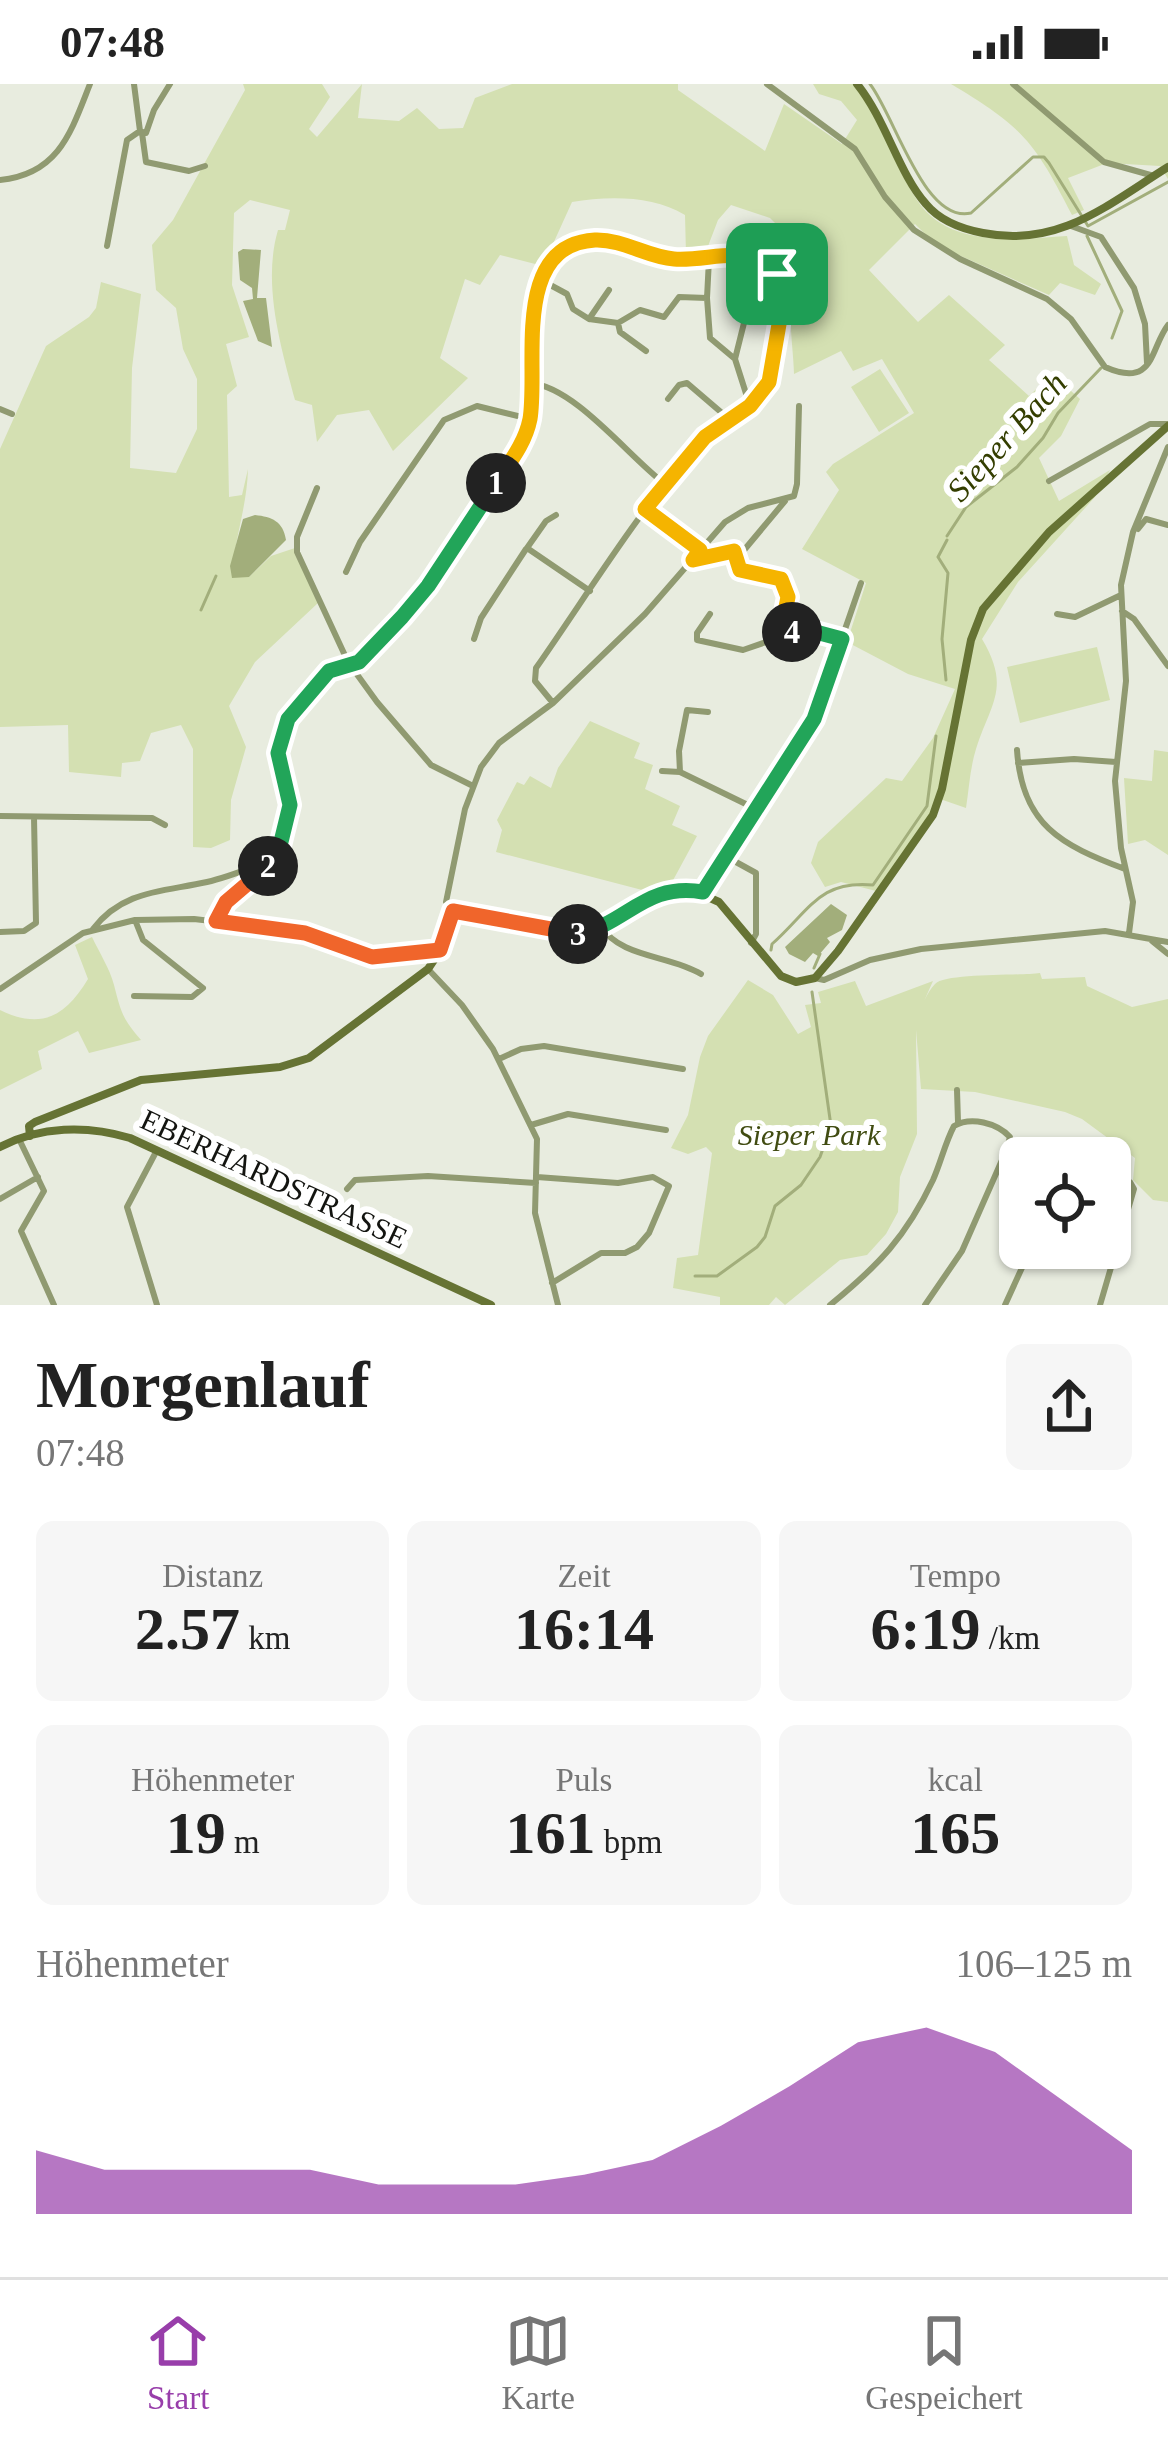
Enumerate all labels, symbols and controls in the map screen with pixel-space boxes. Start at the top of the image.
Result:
text: 07:48 [60,17,165,67]
pin [726,223,828,325]
icon: arrive [744,241,810,307]
water label: Sieper Bach [940,365,1074,508]
pin: 1 [466,453,526,513]
text: 1 [488,465,504,501]
pin: 4 [762,602,822,662]
text: 4 [784,614,800,650]
pin: 2 [238,836,298,896]
text: 2 [260,848,276,884]
pin: 3 [548,904,608,964]
text: 3 [570,916,586,952]
street label: EBERHARDSTRASSE [136,1102,413,1255]
park label: Sieper Park [738,1118,881,1151]
map controls [999,1137,1131,1269]
button: locate [999,1137,1131,1269]
button: share [1006,1344,1132,1470]
text: Morgenlauf [36,1348,370,1421]
text: 07:48 [36,1431,125,1474]
text: Distanz [162,1558,263,1594]
text: Zeit [557,1558,611,1594]
text: Tempo [910,1558,1001,1594]
text: 2.57 [135,1596,240,1662]
text: 16:14 [514,1596,654,1662]
text: 6:19 [871,1596,981,1662]
text: km [240,1620,290,1656]
text: /km [981,1620,1040,1656]
text: Höhenmeter [131,1762,294,1798]
text: Puls [556,1762,612,1798]
text: kcal [928,1762,983,1798]
text: 19 [166,1800,226,1866]
text: 161 [506,1800,596,1866]
text: 165 [910,1800,1000,1866]
text: m [226,1824,260,1860]
text: bpm [596,1824,662,1860]
text: Höhenmeter [36,1942,229,1985]
text: 106–125 m [955,1942,1132,1985]
tab: Start [145,2308,211,2417]
tab: Karte [502,2308,575,2417]
tab: Gespeichert [865,2308,1023,2417]

